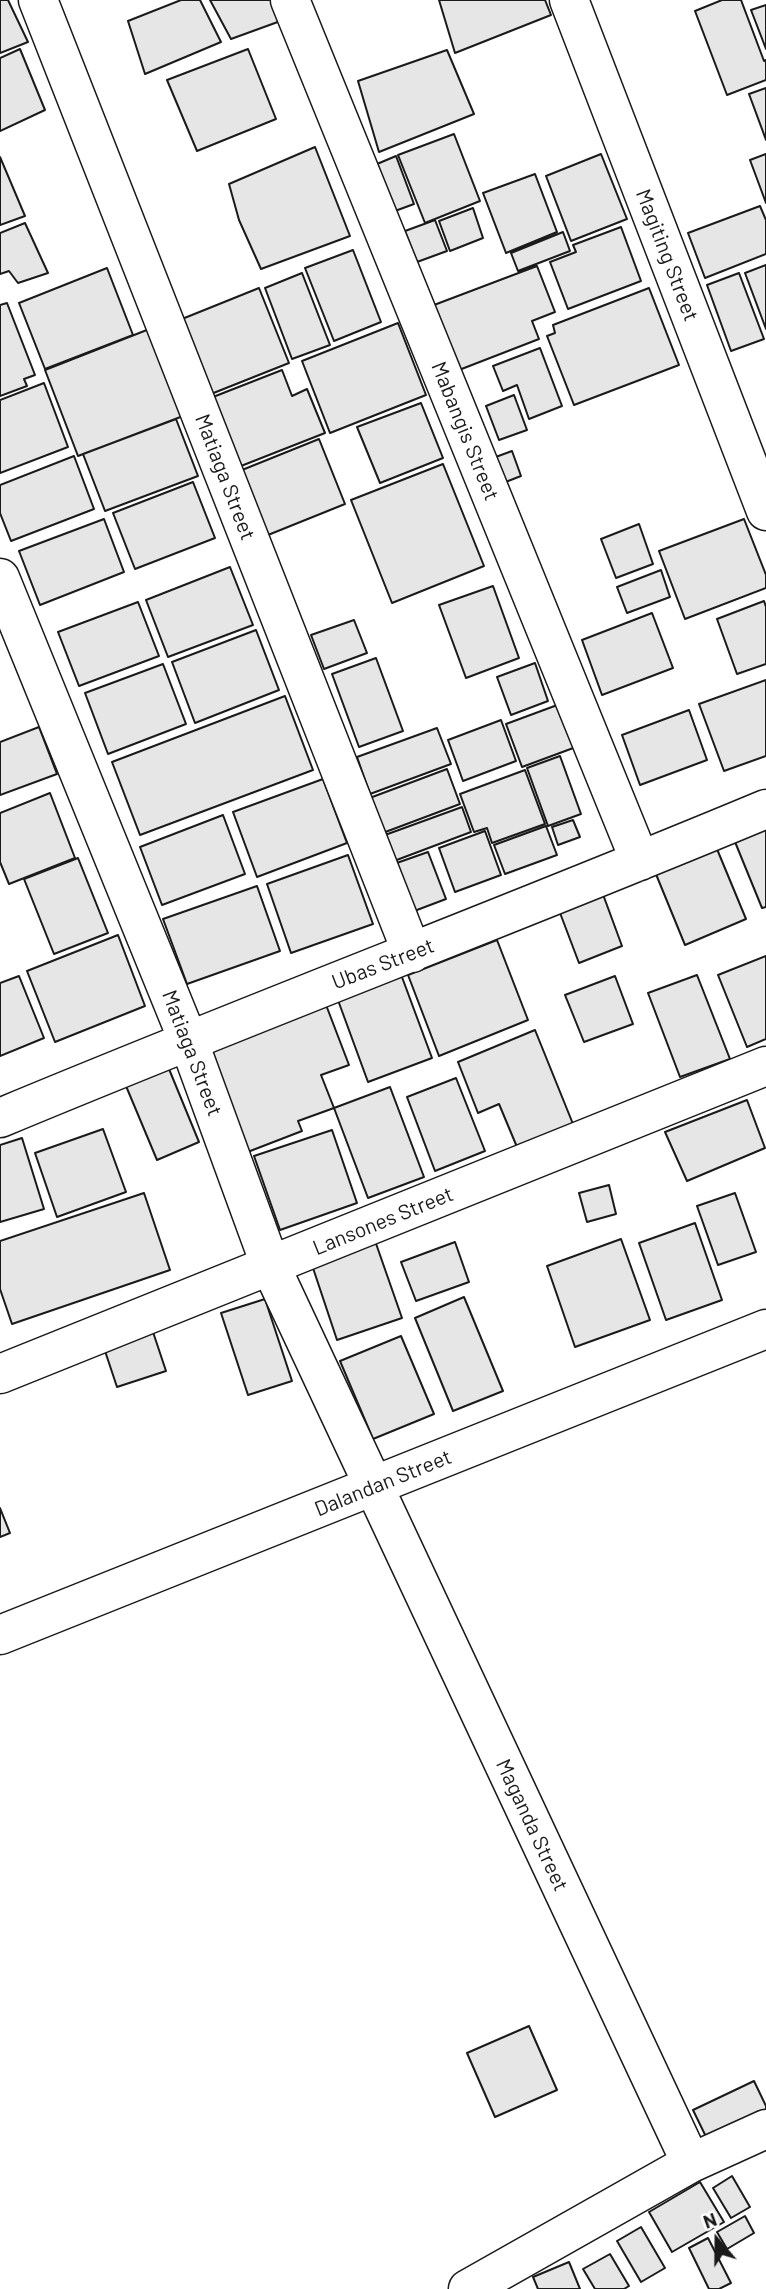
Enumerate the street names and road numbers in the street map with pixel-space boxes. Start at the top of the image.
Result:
street label: Magiting Street [630,185,704,325]
street label: Mabangis Street [426,358,504,504]
street label: Matiaga Street [189,410,261,544]
street label: Ubas Street [328,933,438,995]
street label: Matiaga Street [156,986,228,1120]
street label: Lansones Street [309,1181,457,1261]
street label: Dalandan Street [311,1444,455,1522]
street label: Maganda Street [490,1755,574,1895]

